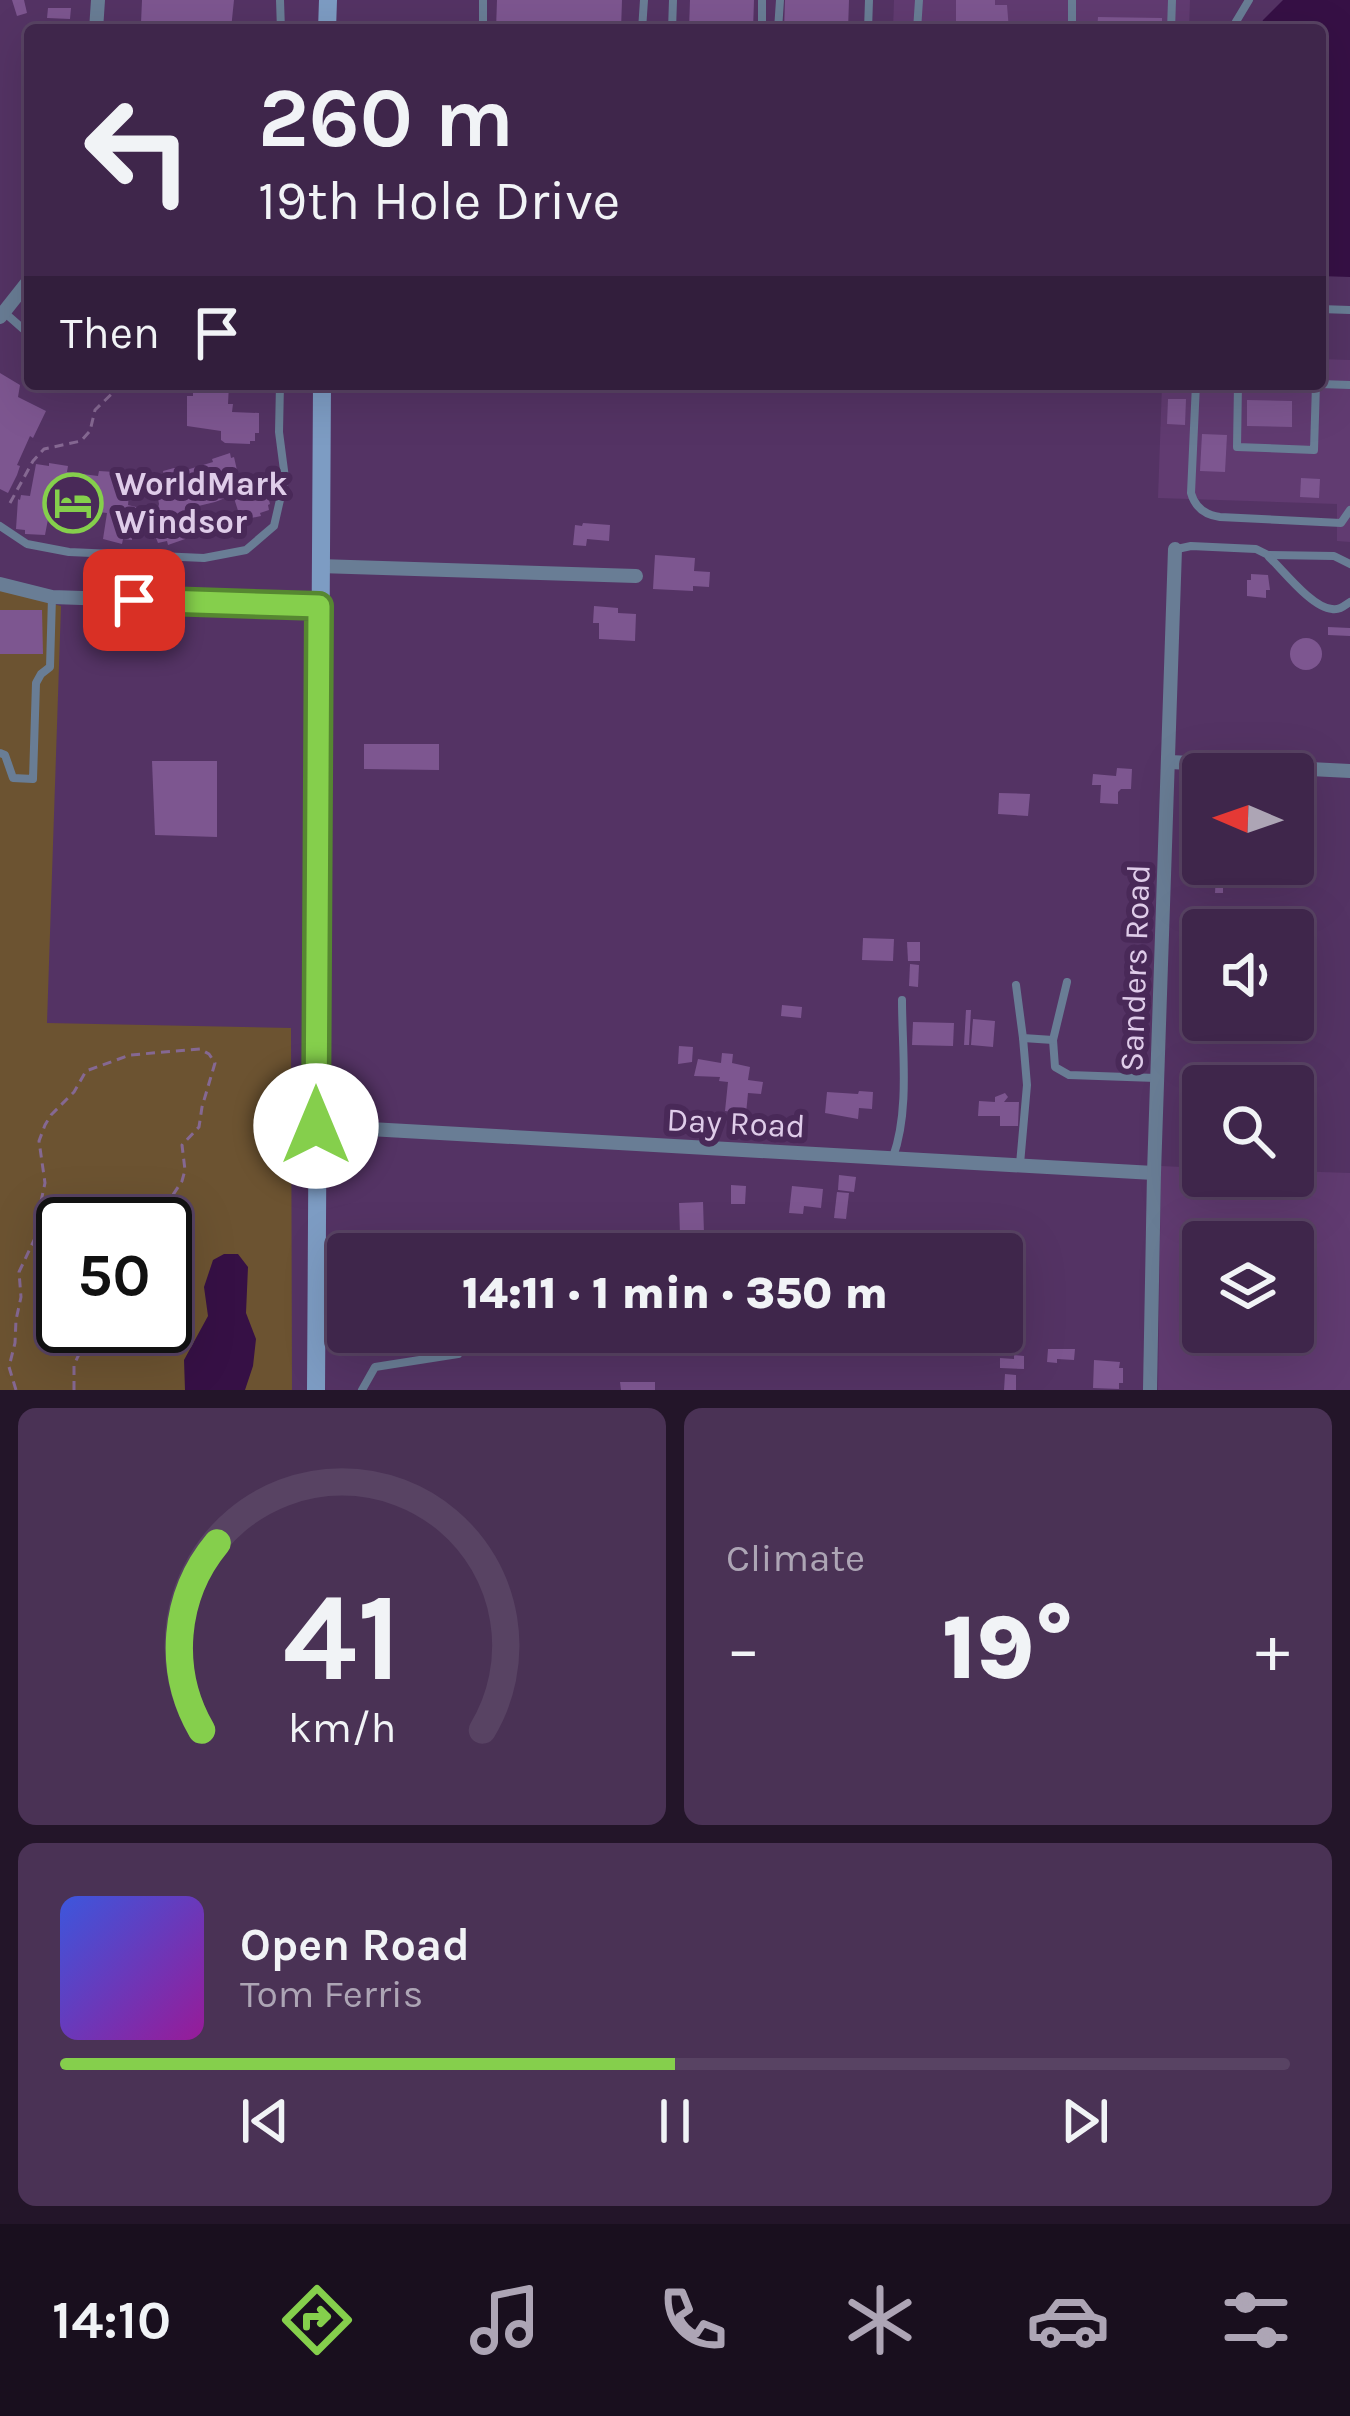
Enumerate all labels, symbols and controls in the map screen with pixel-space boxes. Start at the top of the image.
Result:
text: 260 m [258,69,514,167]
icon: left [60,72,216,228]
text: 19th Hole Drive [258,169,620,233]
icon: arrive [184,300,250,366]
text: Then [60,307,160,359]
place label: WorldMark Windsor [115,465,288,541]
hotel icon: WorldMark Windsor [42,472,104,534]
pin [83,549,185,651]
icon: arrive [101,567,167,633]
north arrow [1182,753,1314,885]
map controls [1182,753,1314,1353]
street label: Sanders Road [1112,864,1158,1072]
button: sound [1182,909,1314,1041]
position arrow [253,1063,379,1189]
button: search [1182,1065,1314,1197]
street label: Day Road [666,1100,806,1146]
speed limit sign: 50 [36,1197,192,1353]
button: layers [1182,1221,1314,1353]
text: 14:11 · 1 min · 350 m [462,1267,888,1319]
text: Climate [726,1535,865,1581]
text: 41 [283,1565,401,1710]
text: 19° [942,1595,1074,1701]
text: − [726,1610,761,1688]
text: + [1255,1610,1290,1688]
text: km/h [288,1702,396,1752]
text: Open Road [240,1919,470,1971]
text: Tom Ferris [240,1971,423,2017]
icon: previous [232,2088,298,2154]
icon: pause [642,2088,708,2154]
icon: next [1052,2088,1118,2154]
icon: directions [275,2278,359,2362]
icon: music [463,2278,547,2362]
icon: phone [651,2278,735,2362]
icon: climate [838,2278,922,2362]
icon: car [1026,2278,1110,2362]
icon: filters [1214,2278,1298,2362]
text: 14:10 [52,2288,171,2352]

